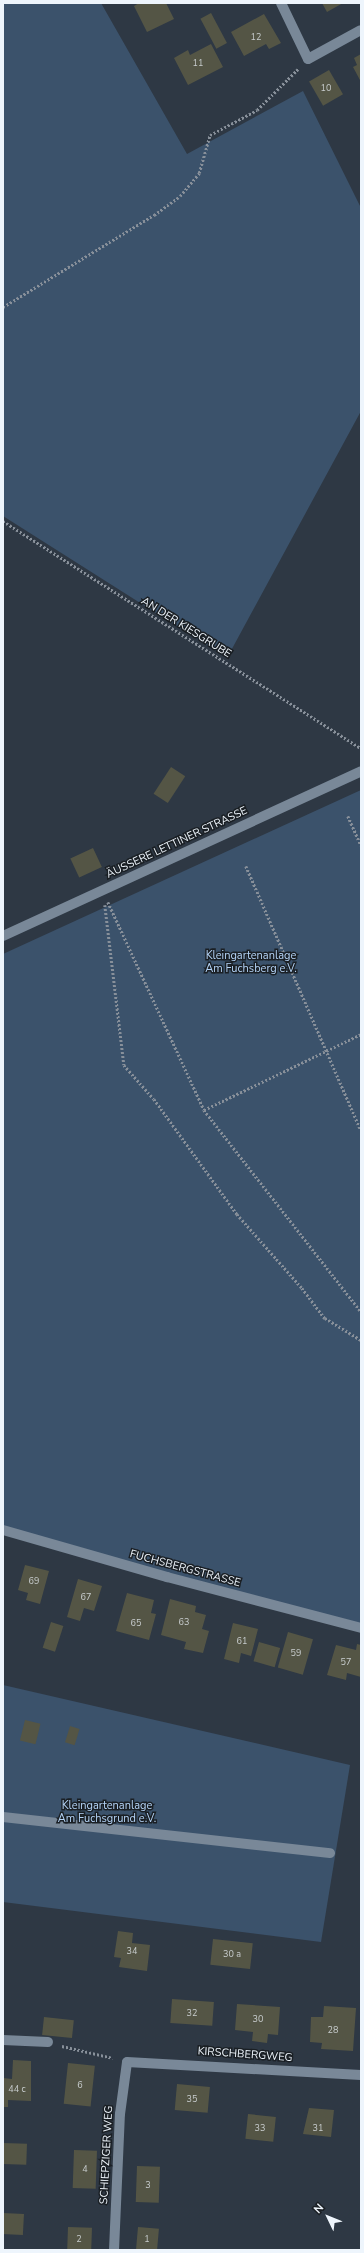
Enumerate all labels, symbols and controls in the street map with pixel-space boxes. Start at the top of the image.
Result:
house number: 12 [251,32,261,42]
house number: 11 [193,58,203,68]
house number: 10 [321,83,331,93]
street label: AN DER KIESGRUBE [139,595,233,661]
street label: ÄUSSERE LETTINER STRASSE [104,804,250,882]
park label: Kleingartenanlage Am Fuchsberg e.V. [205,950,297,976]
street label: FUCHSBERGSTRASSE [128,1548,242,1590]
house number: 69 [29,1576,39,1586]
house number: 67 [81,1592,91,1602]
house number: 63 [179,1617,189,1627]
house number: 65 [131,1618,141,1628]
house number: 61 [237,1636,247,1646]
house number: 59 [291,1648,301,1658]
house number: 57 [341,1657,351,1667]
park label: Kleingartenanlage Am Fuchsgrund e.V. [58,1800,156,1826]
house number: 34 [127,1946,137,1956]
house number: 30 a [223,1949,241,1959]
house number: 32 [187,2008,197,2018]
house number: 30 [253,2014,263,2024]
house number: 28 [328,2025,338,2035]
street label: KIRSCHBERGWEG [197,2045,293,2065]
house number: 6 [77,2080,83,2090]
house number: 44 c [8,2084,26,2094]
house number: 35 [187,2094,197,2104]
street label: SCHIEPZIGER WEG [98,2105,116,2205]
house number: 33 [255,2123,265,2133]
house number: 31 [313,2123,323,2133]
house number: 4 [82,2164,88,2174]
house number: 3 [145,2180,151,2190]
north arrow [308,2197,348,2237]
text: N [311,2200,327,2217]
house number: 2 [76,2234,82,2244]
house number: 1 [144,2234,150,2244]

